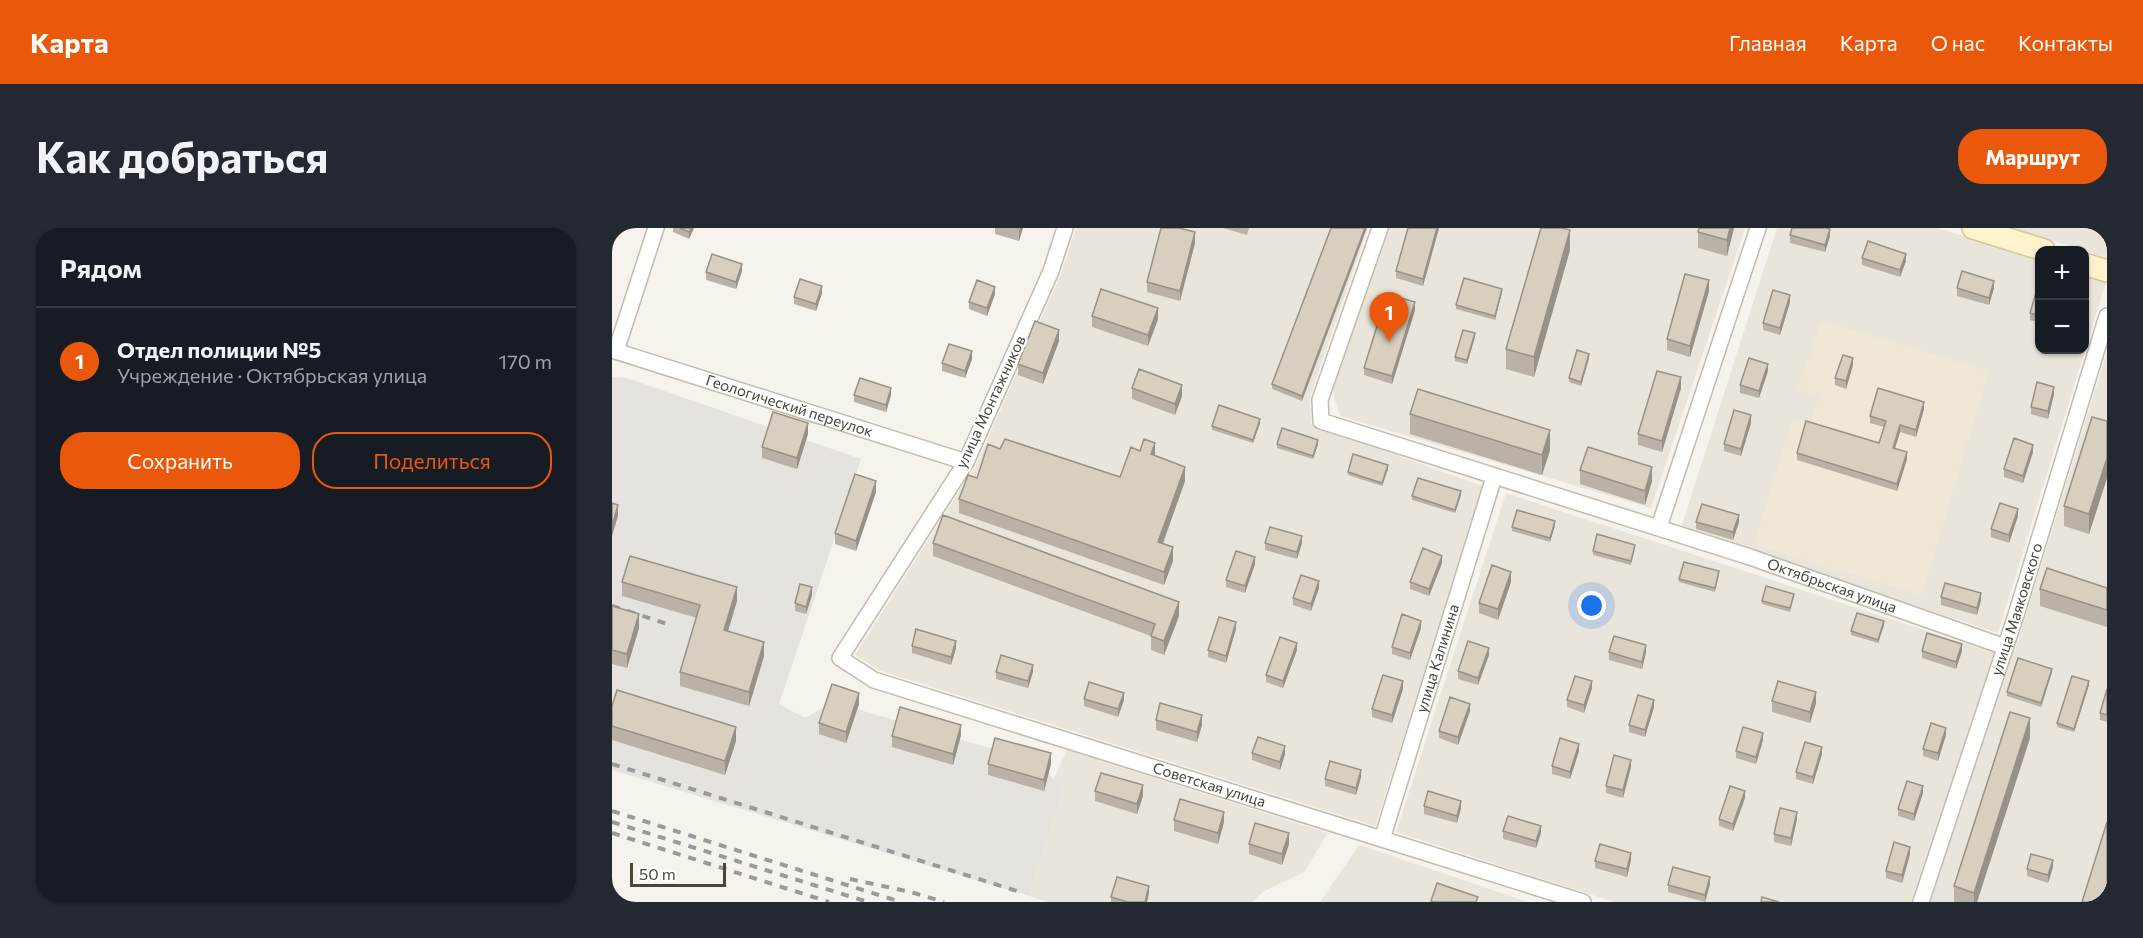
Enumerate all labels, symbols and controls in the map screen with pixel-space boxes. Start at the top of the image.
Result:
text: Карта [30,25,109,59]
text: Главная [1729,30,1807,55]
text: Карта [1840,30,1898,55]
text: О нас [1931,30,1985,55]
text: Контакты [2018,30,2113,55]
button: Маршрут [1958,129,2107,184]
text: Как добраться [36,130,328,182]
map controls [2035,246,2089,354]
button: + [2035,246,2089,300]
text: Рядом [60,252,142,283]
pin: 1 [1370,292,1408,342]
button: − [2035,300,2089,354]
street label: улица Монтажников [951,332,1029,471]
text: Отдел полиции №5 [117,336,321,363]
text: 1 [75,349,84,373]
text: 170 m [499,349,552,373]
text: Учреждение · Октябрьская улица [117,363,427,387]
street label: Геологический переулок [704,370,875,440]
button: Сохранить [60,432,300,489]
button: Поделиться [312,432,552,489]
street label: улица Маяковского [1987,541,2045,678]
street label: Октябрьская улица [1765,554,1899,616]
your location [1577,591,1606,620]
street label: улица Калинина [1412,602,1462,715]
street label: Советская улица [1151,758,1268,810]
scale bar [630,860,726,888]
text: 50 m [639,864,676,883]

